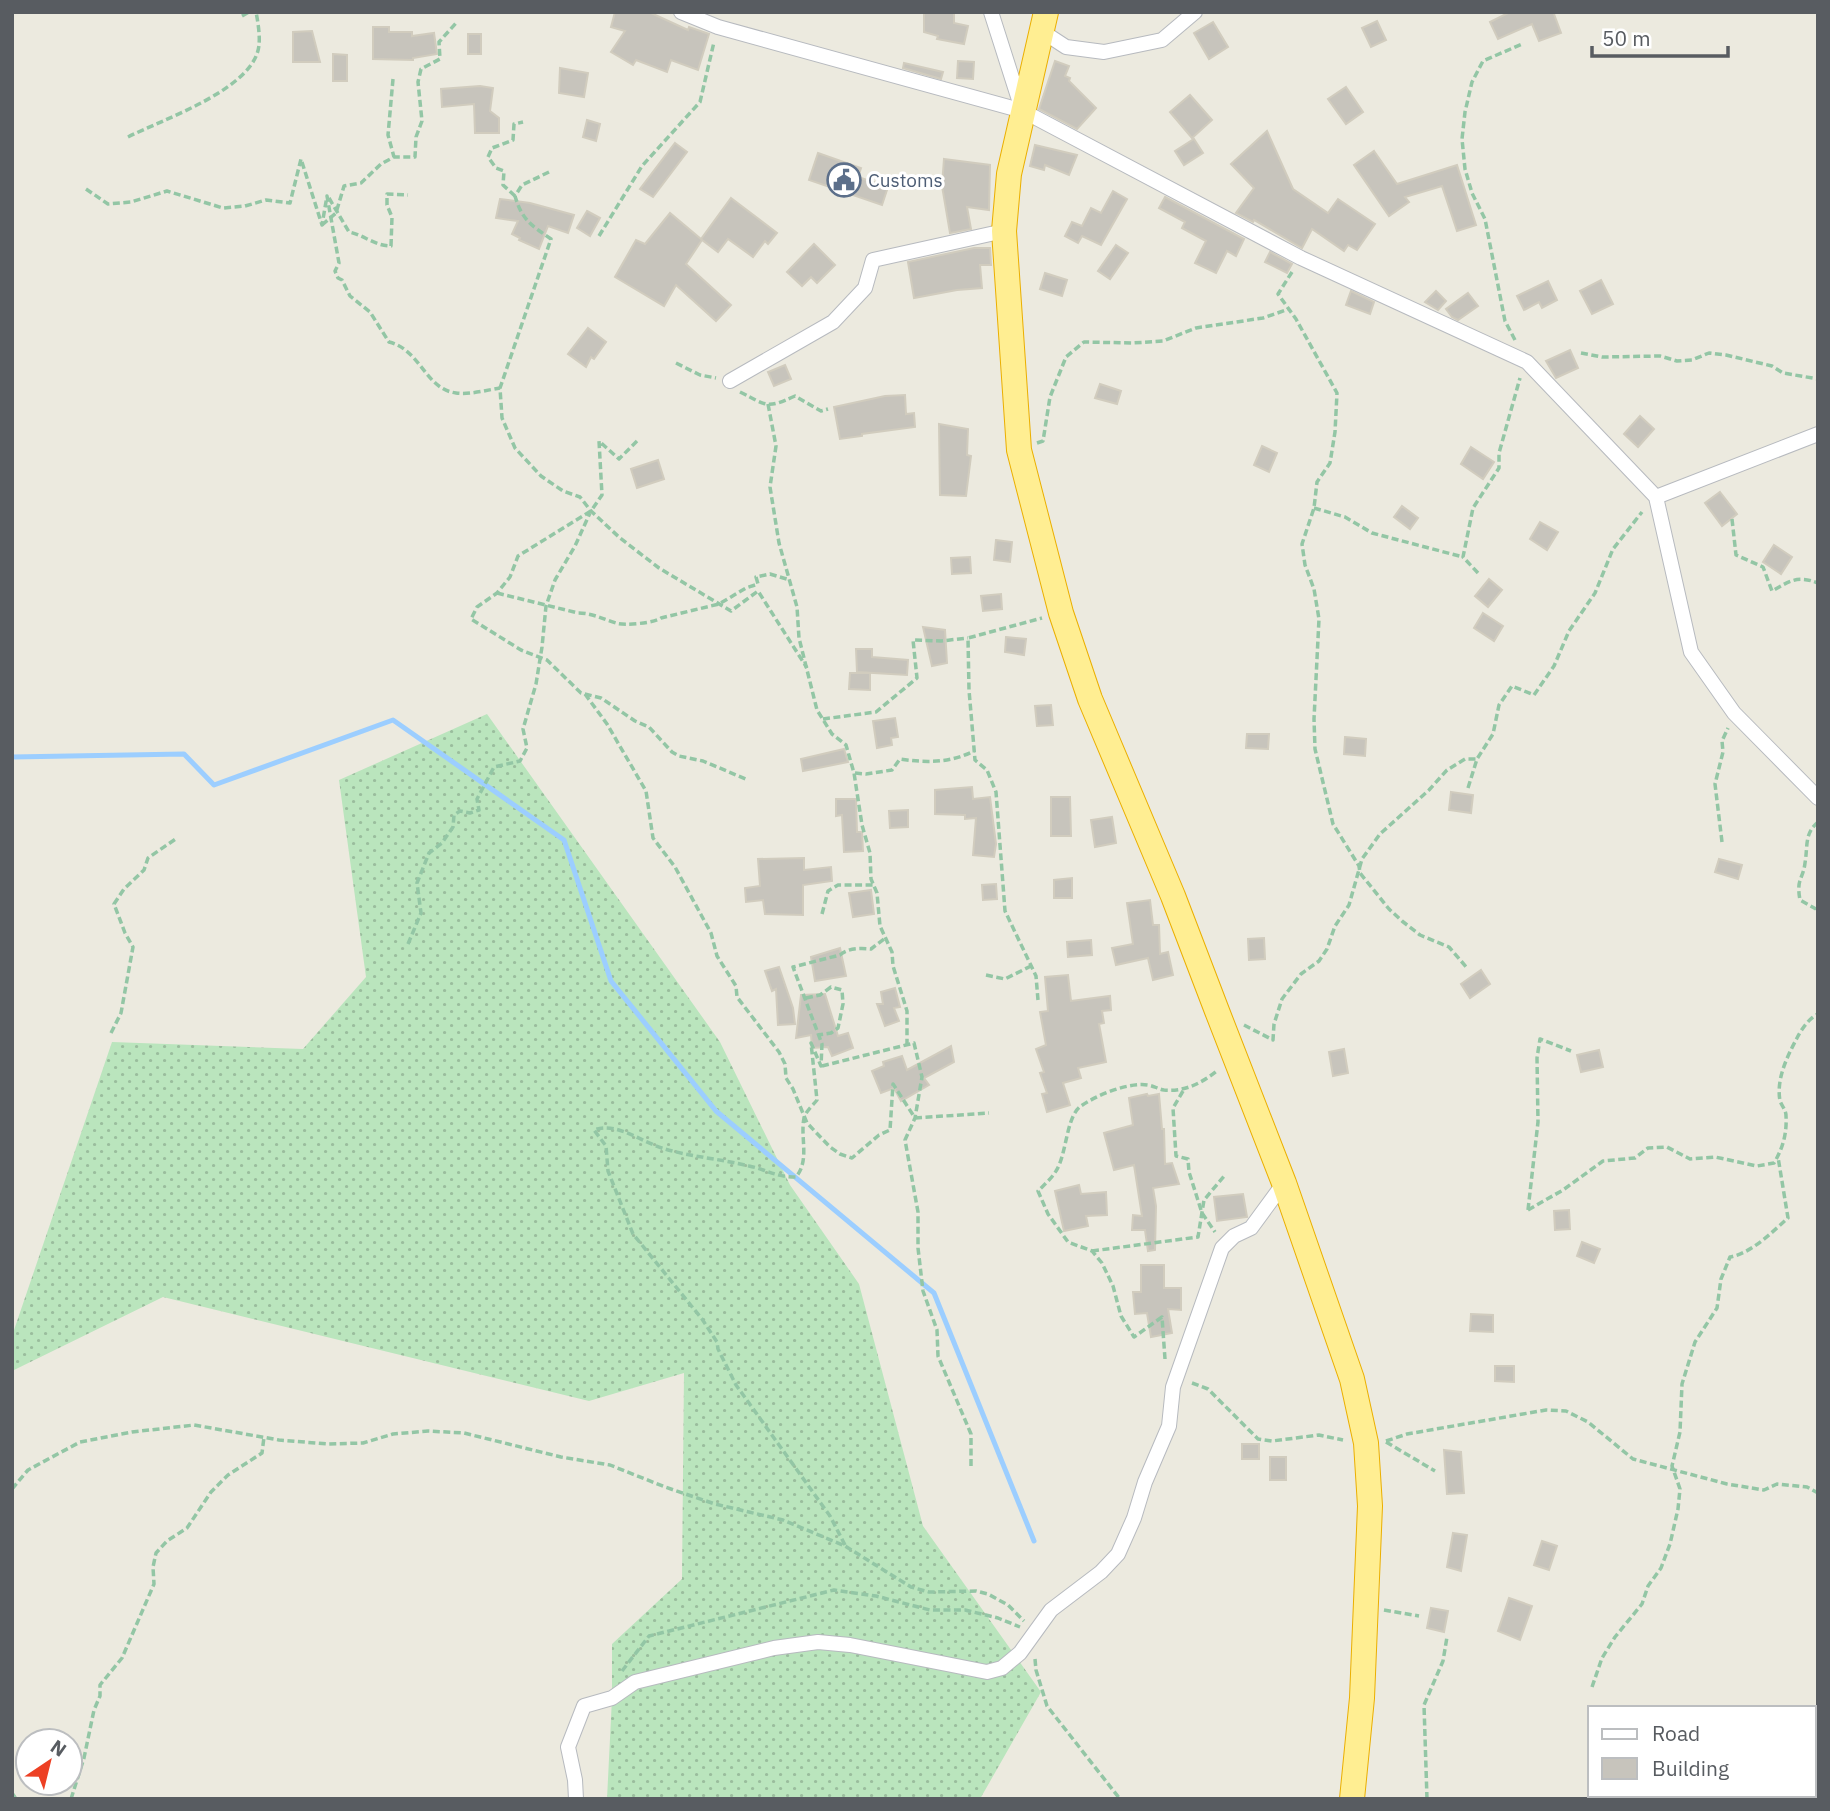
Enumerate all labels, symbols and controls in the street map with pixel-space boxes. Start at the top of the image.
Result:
scale bar [1592,14,1728,58]
text: 50 m [1602,24,1651,52]
public building icon: Customs [825,161,863,199]
place label: Customs [868,168,943,192]
legend [1588,1706,1816,1797]
text: Road [1652,1719,1700,1747]
north arrow [14,1727,84,1797]
text: N [46,1734,71,1762]
text: Building [1652,1754,1729,1782]

